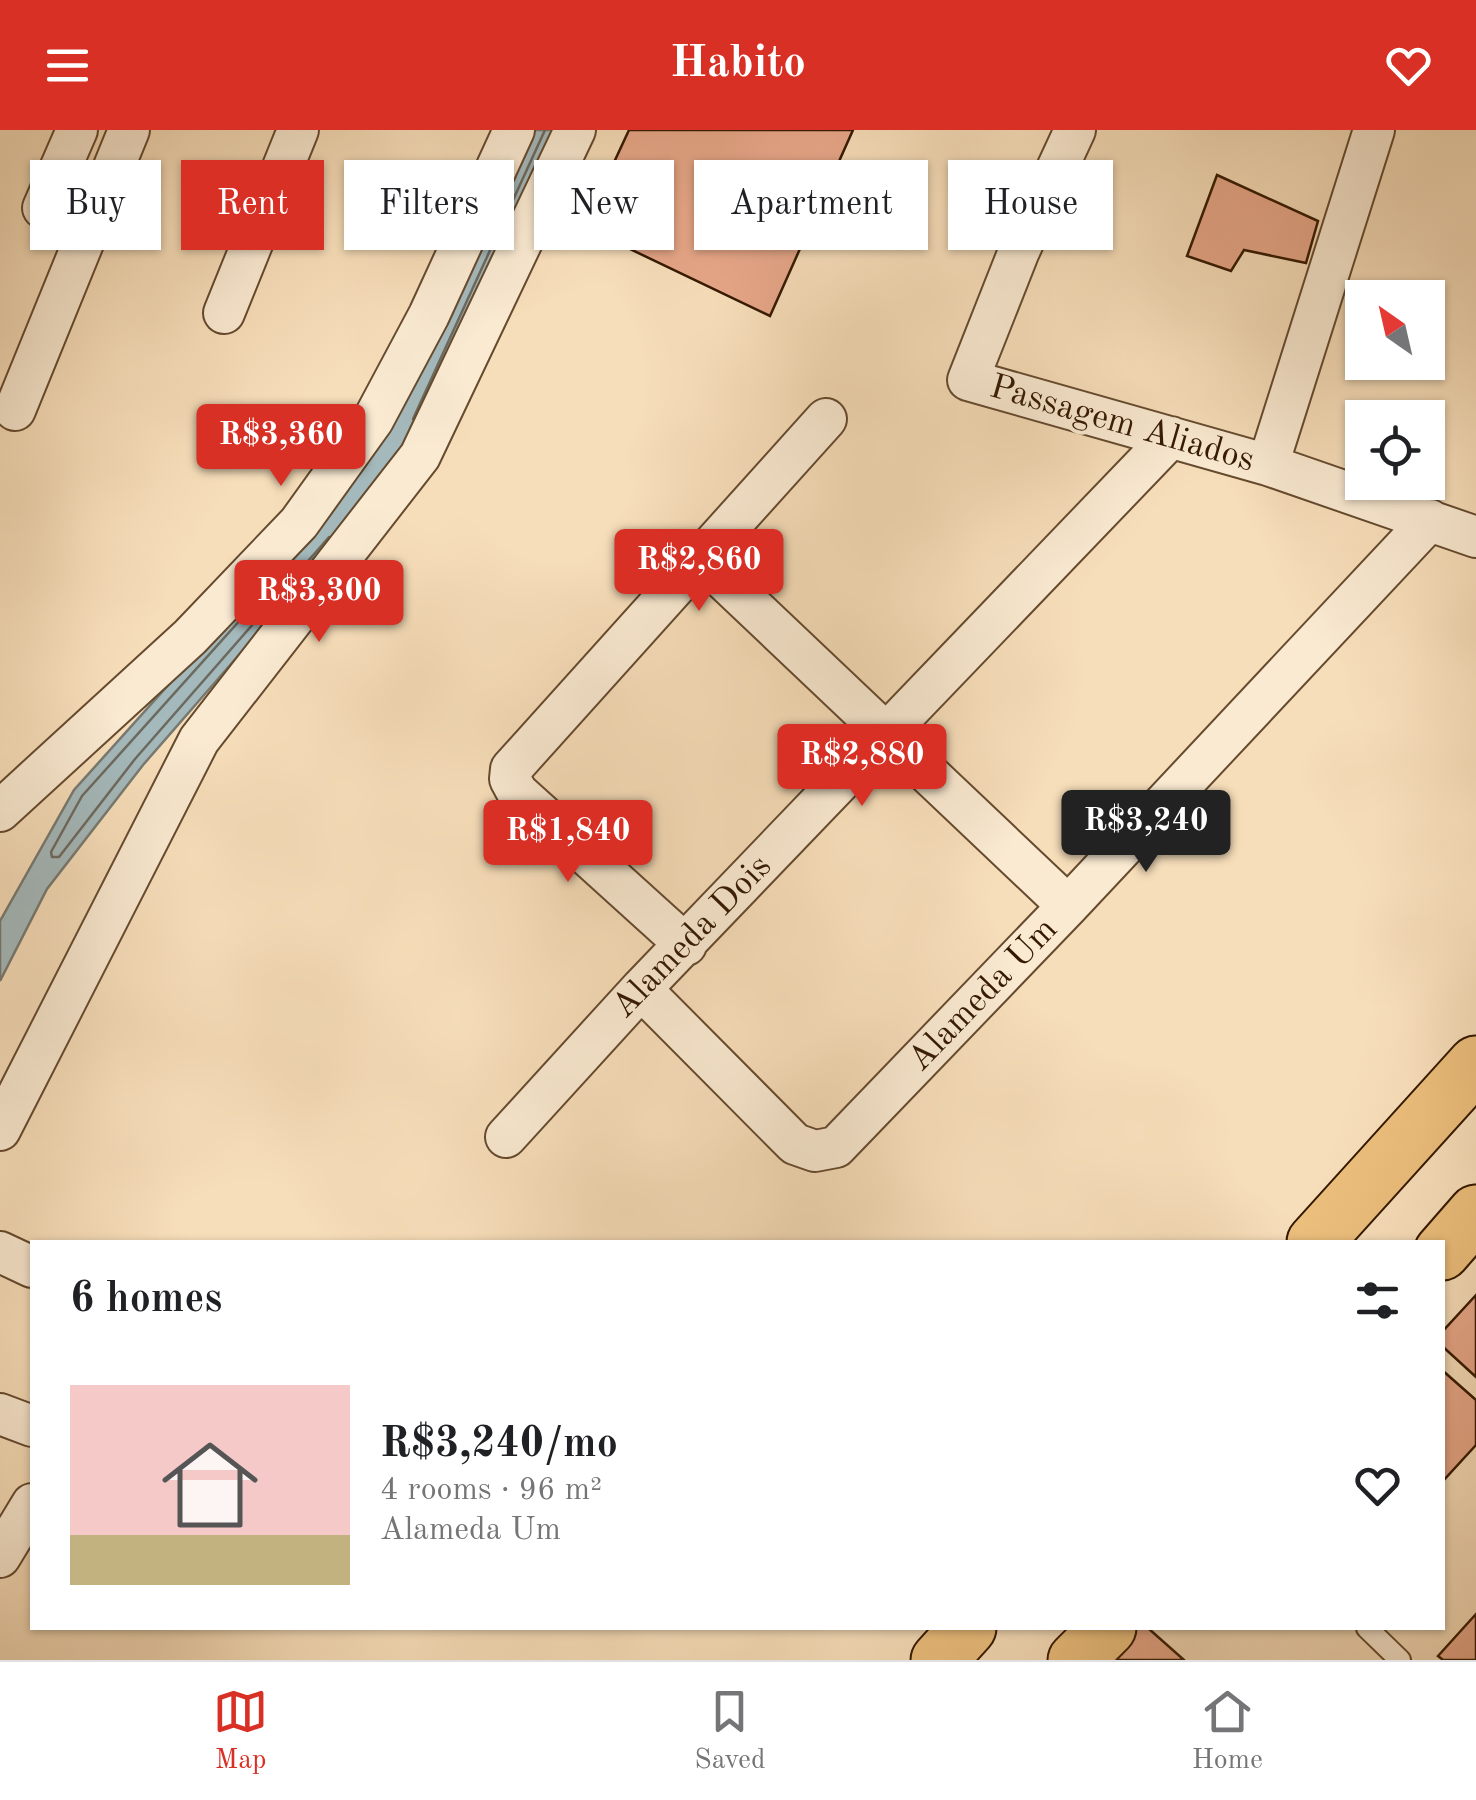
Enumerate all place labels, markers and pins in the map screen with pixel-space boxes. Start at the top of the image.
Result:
pin: R$3,360 [189,404,373,489]
pin: R$2,860 [607,529,791,614]
pin: R$3,300 [227,560,411,645]
pin: R$2,880 [770,724,954,809]
pin: R$3,240 [1054,790,1238,875]
pin: R$1,840 [476,800,660,885]

